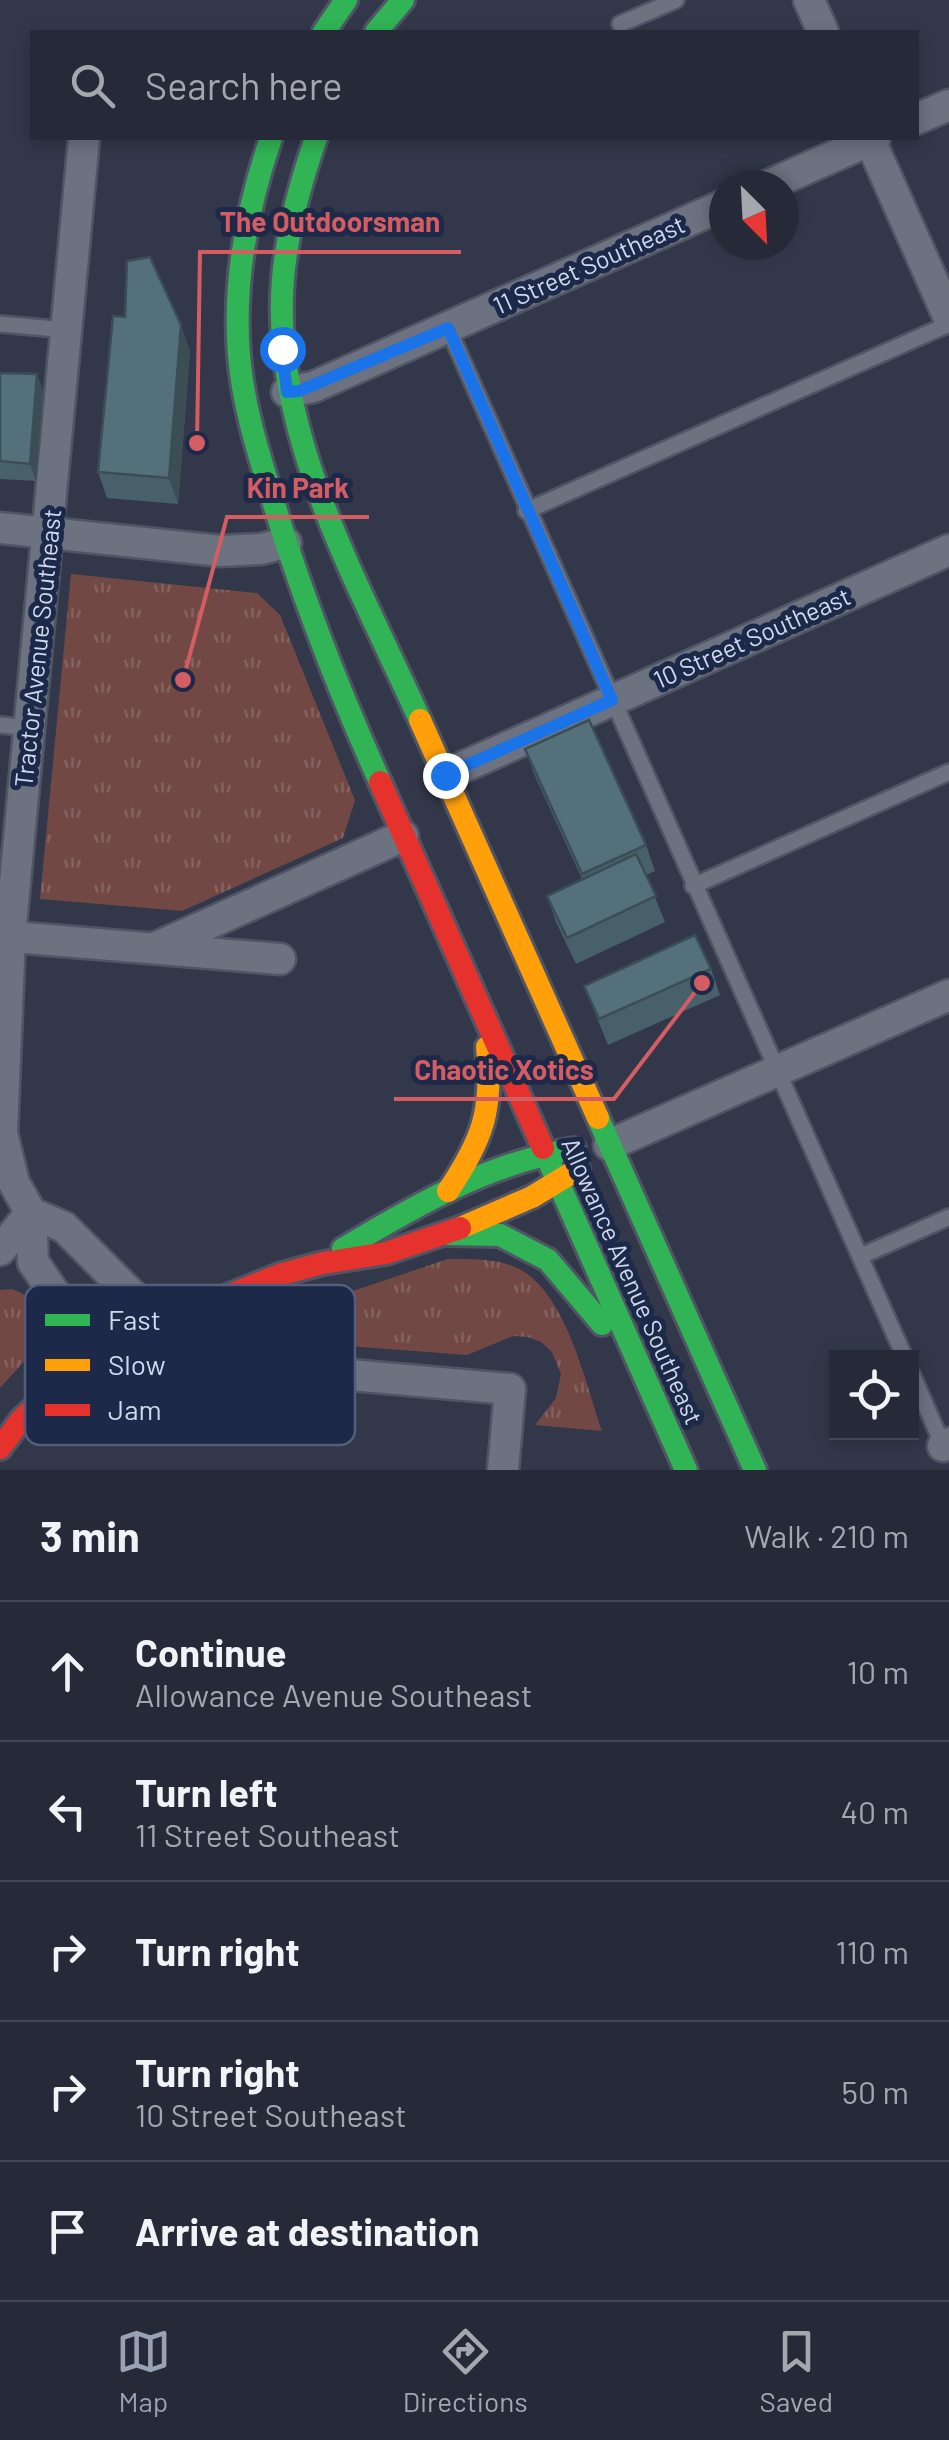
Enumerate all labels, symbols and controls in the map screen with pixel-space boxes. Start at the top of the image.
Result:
search box [30,30,919,140]
icon: search [65,58,120,113]
text: Search here [145,62,343,108]
north arrow [709,170,799,260]
callout: The Outdoorsman [200,194,461,252]
text: The Outdoorsman [220,204,440,238]
street label: 11 Street Southeast [488,208,689,320]
route start [260,327,306,373]
callout: Kin Park [227,459,369,517]
text: Kin Park [247,470,349,504]
street label: Tractor Avenue Southeast [7,507,67,789]
street label: 10 Street Southeast [649,580,855,694]
route end [423,753,469,799]
callout: Chaotic Xotics [394,1041,614,1099]
text: Chaotic Xotics [414,1052,594,1086]
street label: Allowance Avenue Southeast [556,1133,710,1428]
legend [25,1285,355,1445]
text: Fast [108,1302,161,1336]
text: Slow [108,1347,166,1381]
map controls [829,1350,919,1440]
button: locate [829,1350,919,1440]
text: Jam [108,1392,162,1426]
text: 3 min [40,1510,140,1560]
text: Walk · 210 m [744,1516,909,1554]
text: Continue [135,1629,286,1675]
icon: ahead [40,1644,95,1699]
text: 10 m [847,1652,909,1690]
text: Allowance Avenue Southeast [135,1675,532,1713]
text: Turn left [135,1769,278,1815]
icon: left [40,1784,95,1839]
text: 40 m [840,1792,909,1830]
text: 11 Street Southeast [135,1815,400,1853]
icon: right [40,1924,95,1979]
text: Turn right [135,1928,300,1974]
text: 110 m [836,1932,909,1970]
text: Turn right [135,2049,300,2095]
icon: right [40,2064,95,2119]
text: 50 m [842,2072,909,2110]
text: 10 Street Southeast [135,2095,407,2133]
icon: arrive [40,2204,95,2259]
text: Arrive at destination [135,2208,480,2254]
tab: Map [116,2324,171,2418]
tab: Directions [403,2324,528,2418]
tab: Saved [760,2324,833,2418]

